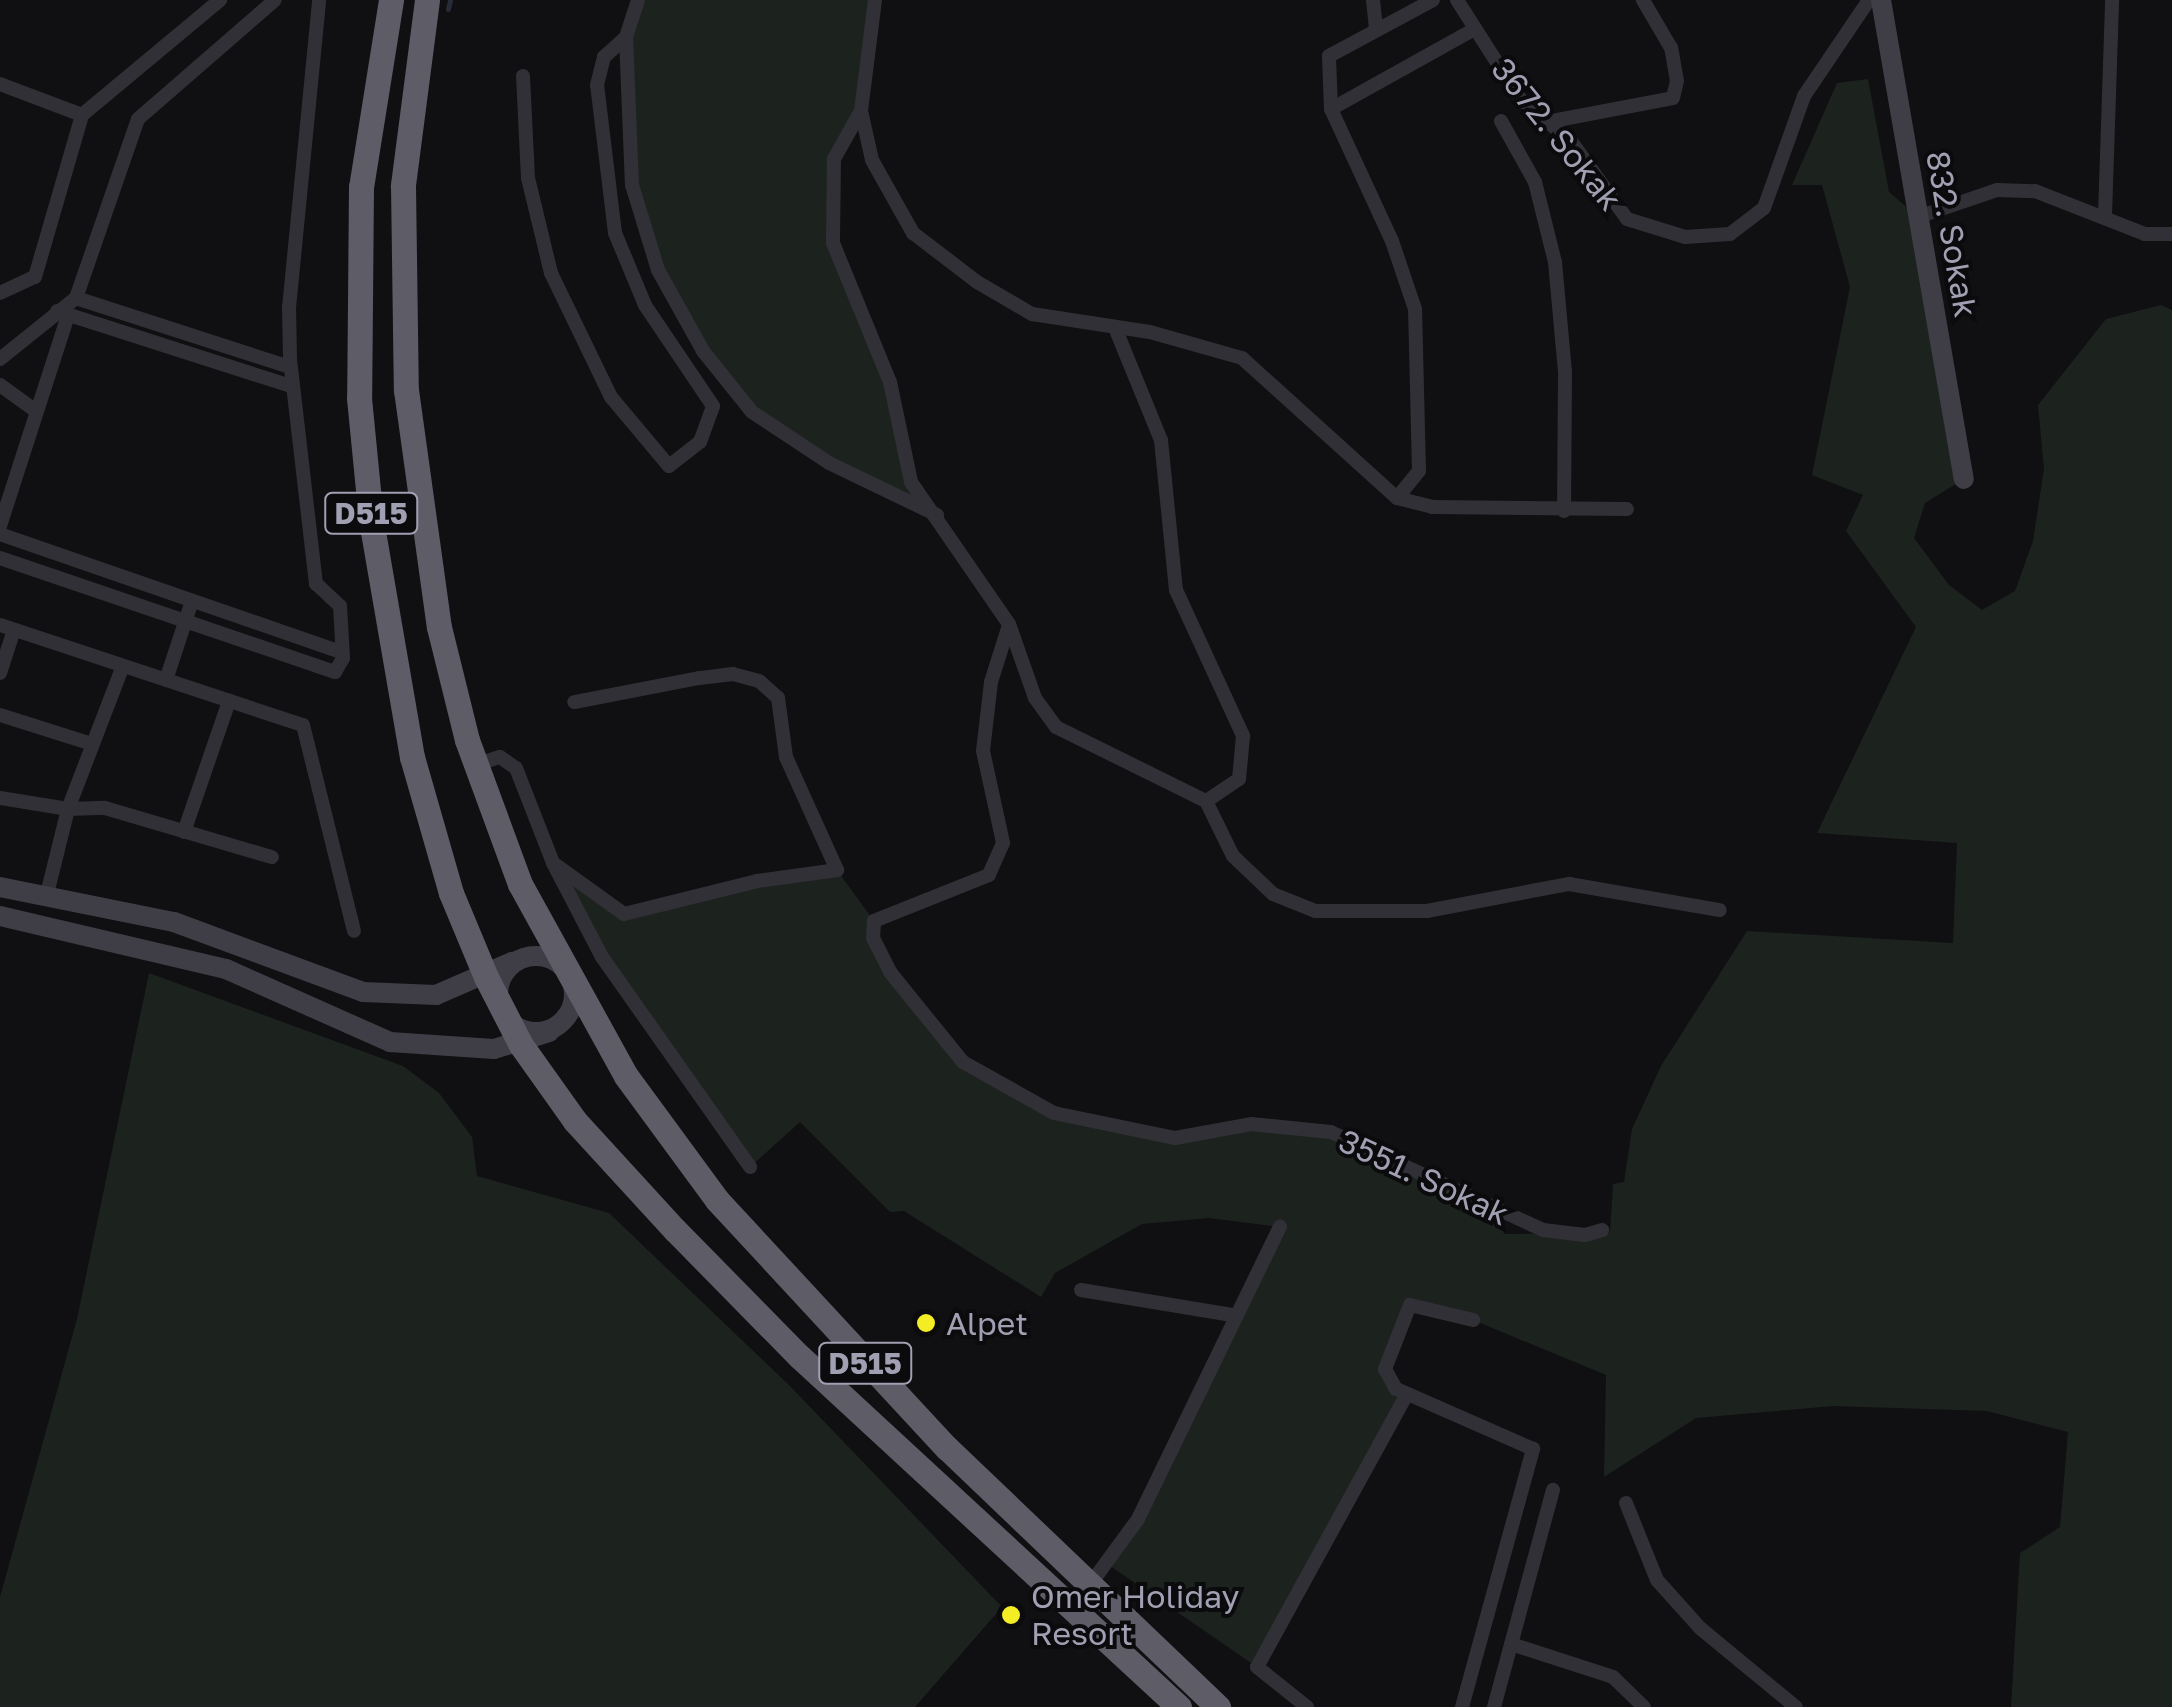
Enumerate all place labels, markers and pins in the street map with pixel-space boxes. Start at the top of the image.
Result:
place label: Alpet [946,1304,1028,1342]
marker: Alpet [915,1312,937,1334]
place label: Omer Holiday Resort [1031,1578,1239,1653]
marker: Omer Holiday Resort [1000,1604,1022,1626]

